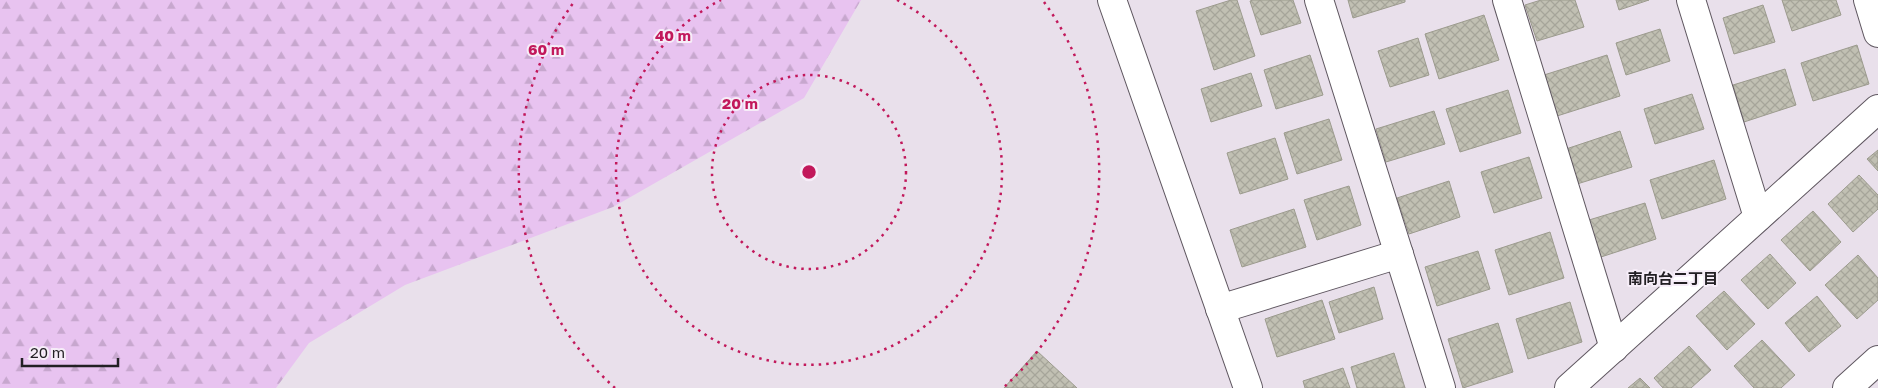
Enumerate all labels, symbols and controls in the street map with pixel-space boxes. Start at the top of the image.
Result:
text: 40 m [655,26,691,44]
text: 60 m [528,40,564,58]
text: 20 m [722,94,758,112]
centre of rings [800,163,818,181]
district label: 南向台二丁目 [1628,269,1718,287]
scale bar [22,336,119,368]
text: 20 m [30,343,65,361]

